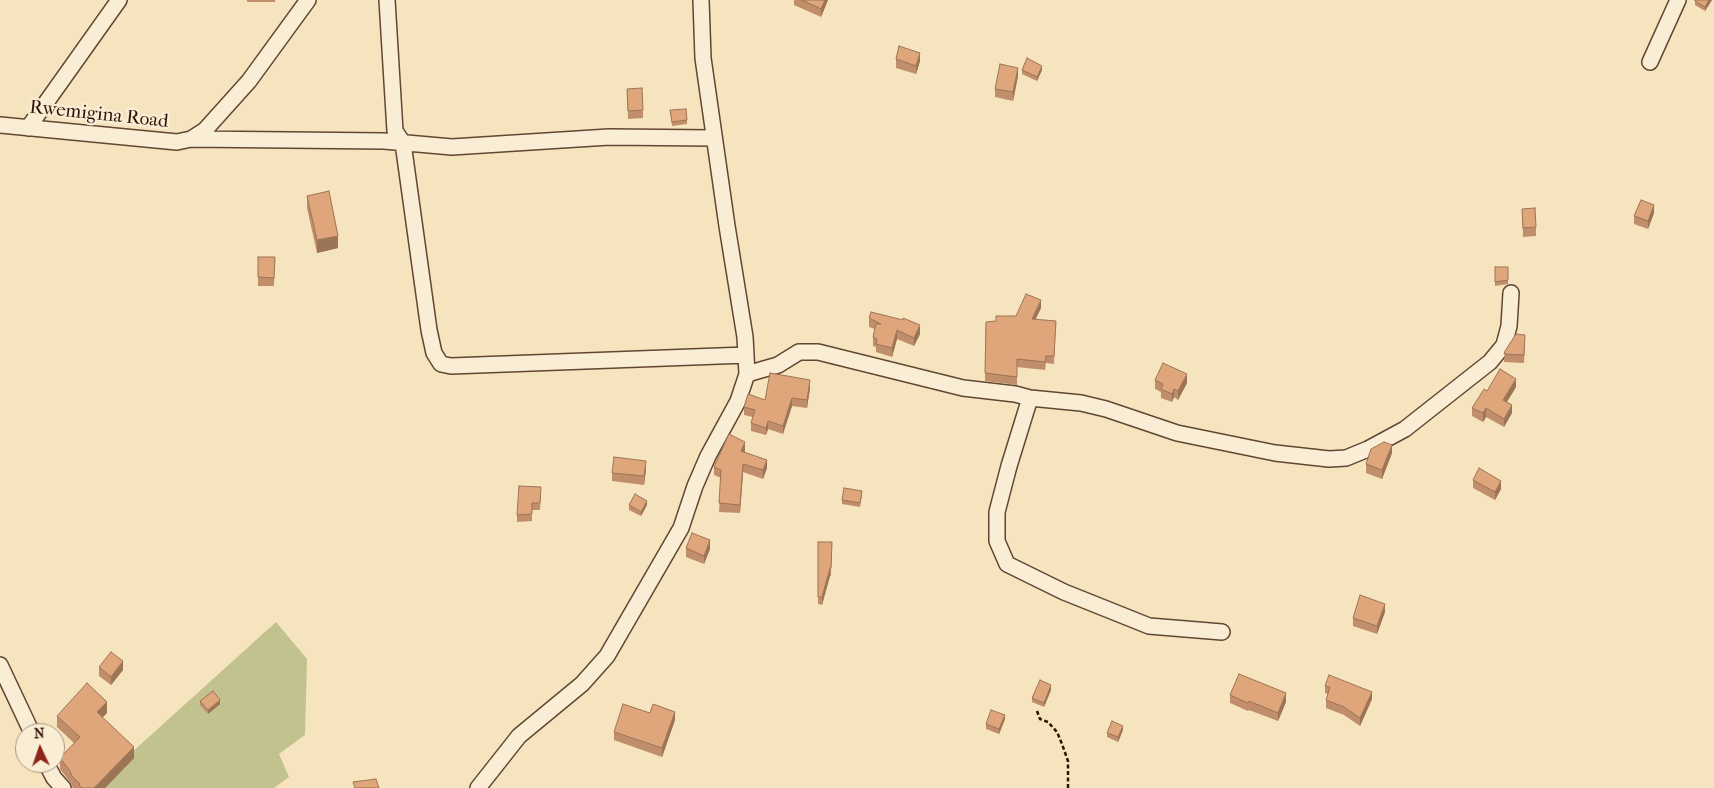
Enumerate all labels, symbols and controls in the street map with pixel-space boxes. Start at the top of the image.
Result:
street label: Rwemigina Road [28,96,170,134]
north arrow [15,723,65,773]
text: N [33,725,45,742]

